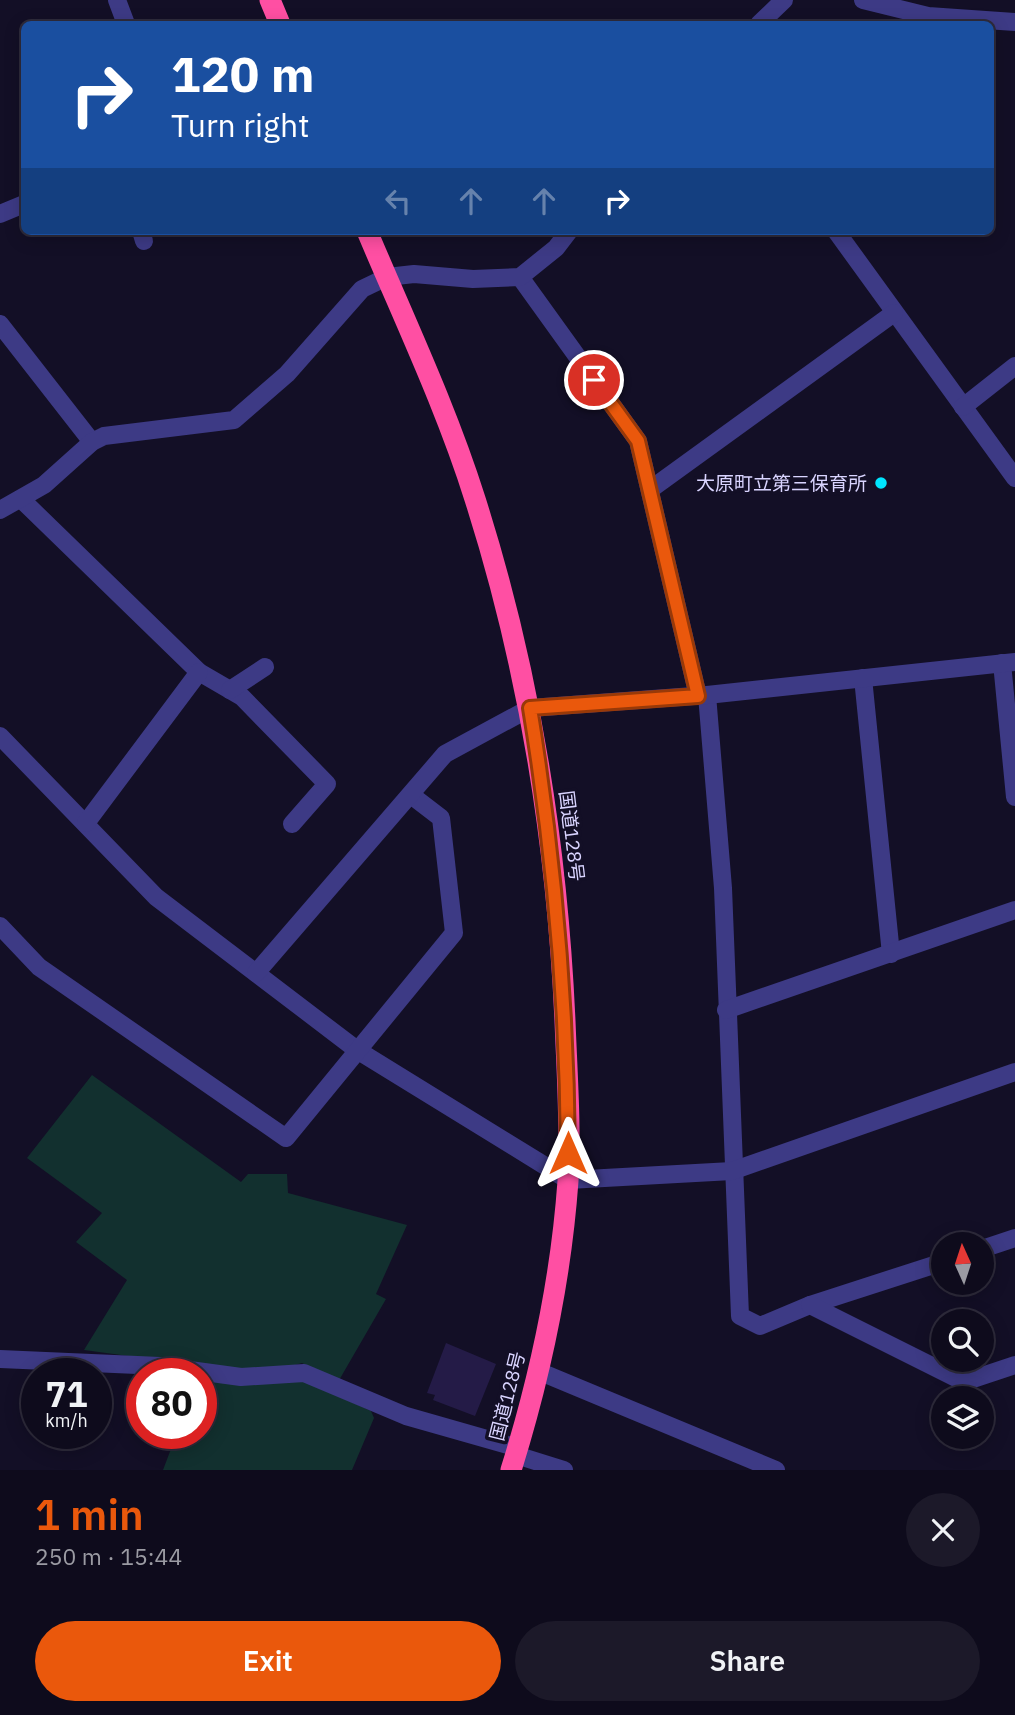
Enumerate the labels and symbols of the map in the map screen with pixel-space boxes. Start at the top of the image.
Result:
pin [564,350,624,410]
place label: 大原町立第三保育所 [696,471,867,495]
marker: 大原町立第三保育所 [873,475,889,491]
street label: 国道128号 [555,789,589,883]
position arrow [531,1116,605,1190]
north arrow [931,1232,994,1295]
street label: 国道128号 [484,1349,530,1443]
speed limit sign: 80 [126,1358,217,1449]

